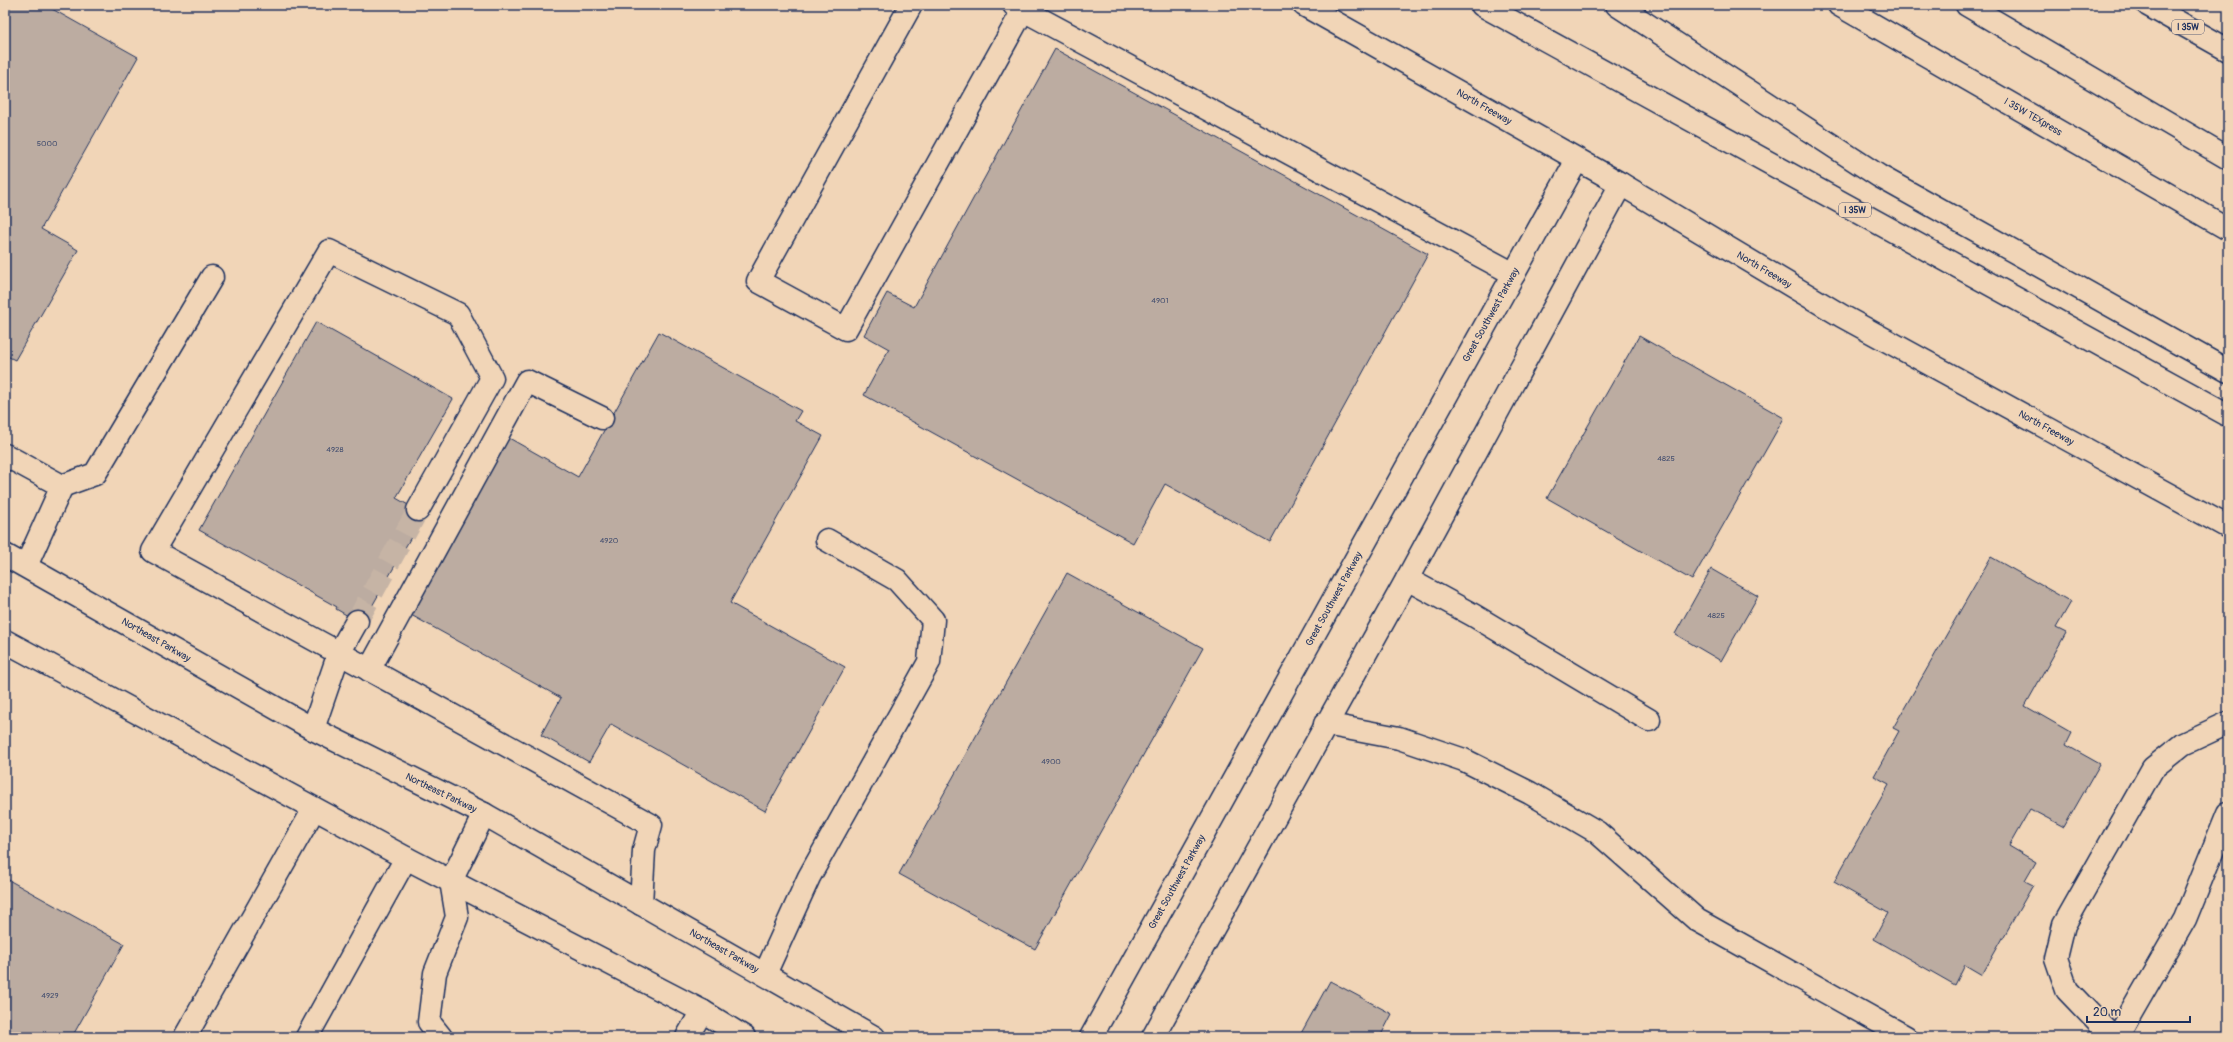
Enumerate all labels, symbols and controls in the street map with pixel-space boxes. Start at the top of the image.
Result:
road number: I 35W [2172,20,2204,34]
street label: North Freeway [1454,86,1514,128]
street label: I 35W TEXpress [2002,96,2065,139]
house number: 5000 [37,139,58,148]
road number: I 35W [1839,203,1871,217]
street label: North Freeway [1735,249,1794,291]
street label: Great Southwest Parkway [1460,265,1522,364]
house number: 4901 [1151,296,1169,305]
street label: North Freeway [2016,408,2076,449]
house number: 4928 [326,445,344,454]
house number: 4825 [1657,454,1675,463]
house number: 4920 [600,536,619,545]
street label: Great Southwest Parkway [1303,549,1365,648]
house number: 4825 [1707,611,1725,620]
street label: Northeast Parkway [119,615,193,665]
house number: 4900 [1041,757,1061,766]
street label: Northeast Parkway [403,771,479,816]
street label: Great Southwest Parkway [1146,832,1208,931]
street label: Northeast Parkway [687,926,761,976]
house number: 4929 [41,991,59,1000]
scale bar [2087,998,2190,1024]
text: 20 m [2093,1005,2122,1020]

